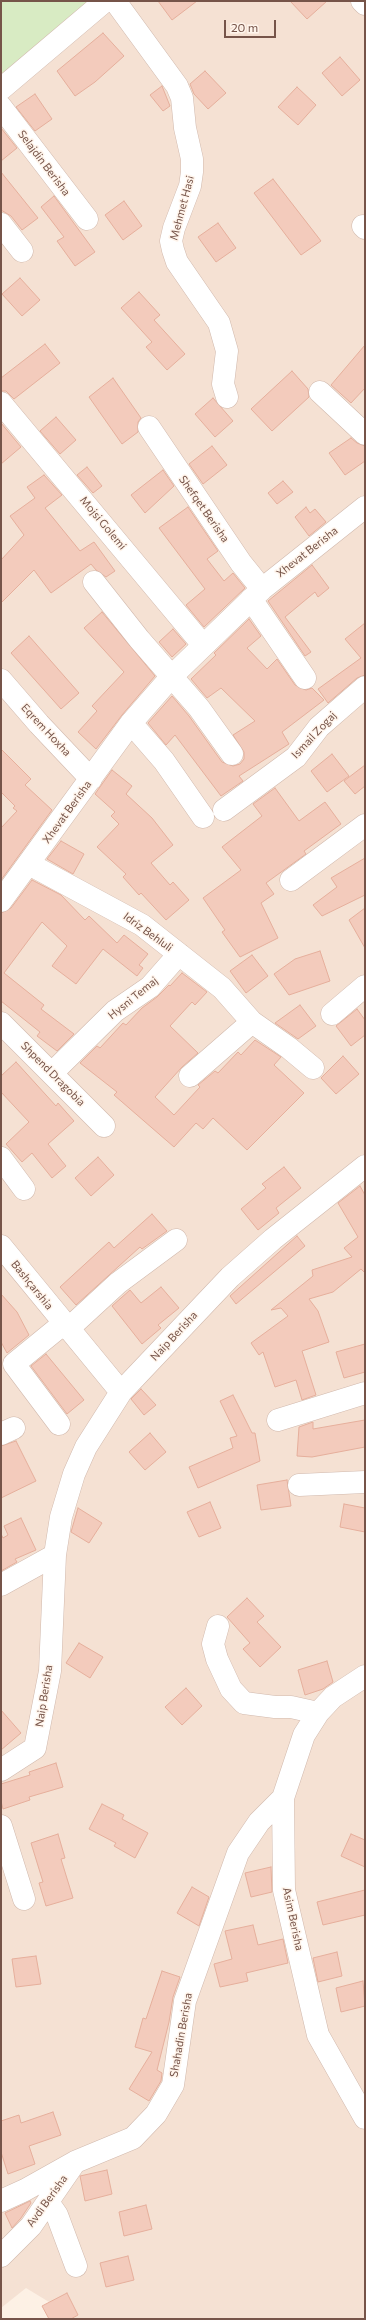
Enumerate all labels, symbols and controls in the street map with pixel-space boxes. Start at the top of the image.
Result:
scale bar [226,12,278,38]
text: 20 m [231,20,258,34]
street label: Selajdin Berisha [15,128,73,198]
street label: Mehmet Hasi [167,174,197,242]
street label: Shefqet Berisha [176,473,232,545]
street label: Mojsi Golemi [77,494,129,552]
street label: Xhevat Berisha [274,524,340,580]
street label: Eqrem Hoxha [18,701,74,759]
street label: Ismail Zogaj [289,709,339,761]
street label: Xhevat Berisha [40,778,94,846]
street label: Idriz Behluli [121,910,175,954]
street label: Hysni Temaj [105,974,161,1022]
street label: Shpend Dragobia [18,1039,88,1109]
street label: Bashçarshia [8,1258,56,1312]
street label: Naip Berisha [148,1309,200,1363]
street label: Naip Berisha [33,1664,55,1728]
street label: Asim Berisha [280,1886,306,1952]
street label: Shahadin Berisha [167,1992,195,2078]
street label: Avdi Berisha [24,2172,70,2230]

